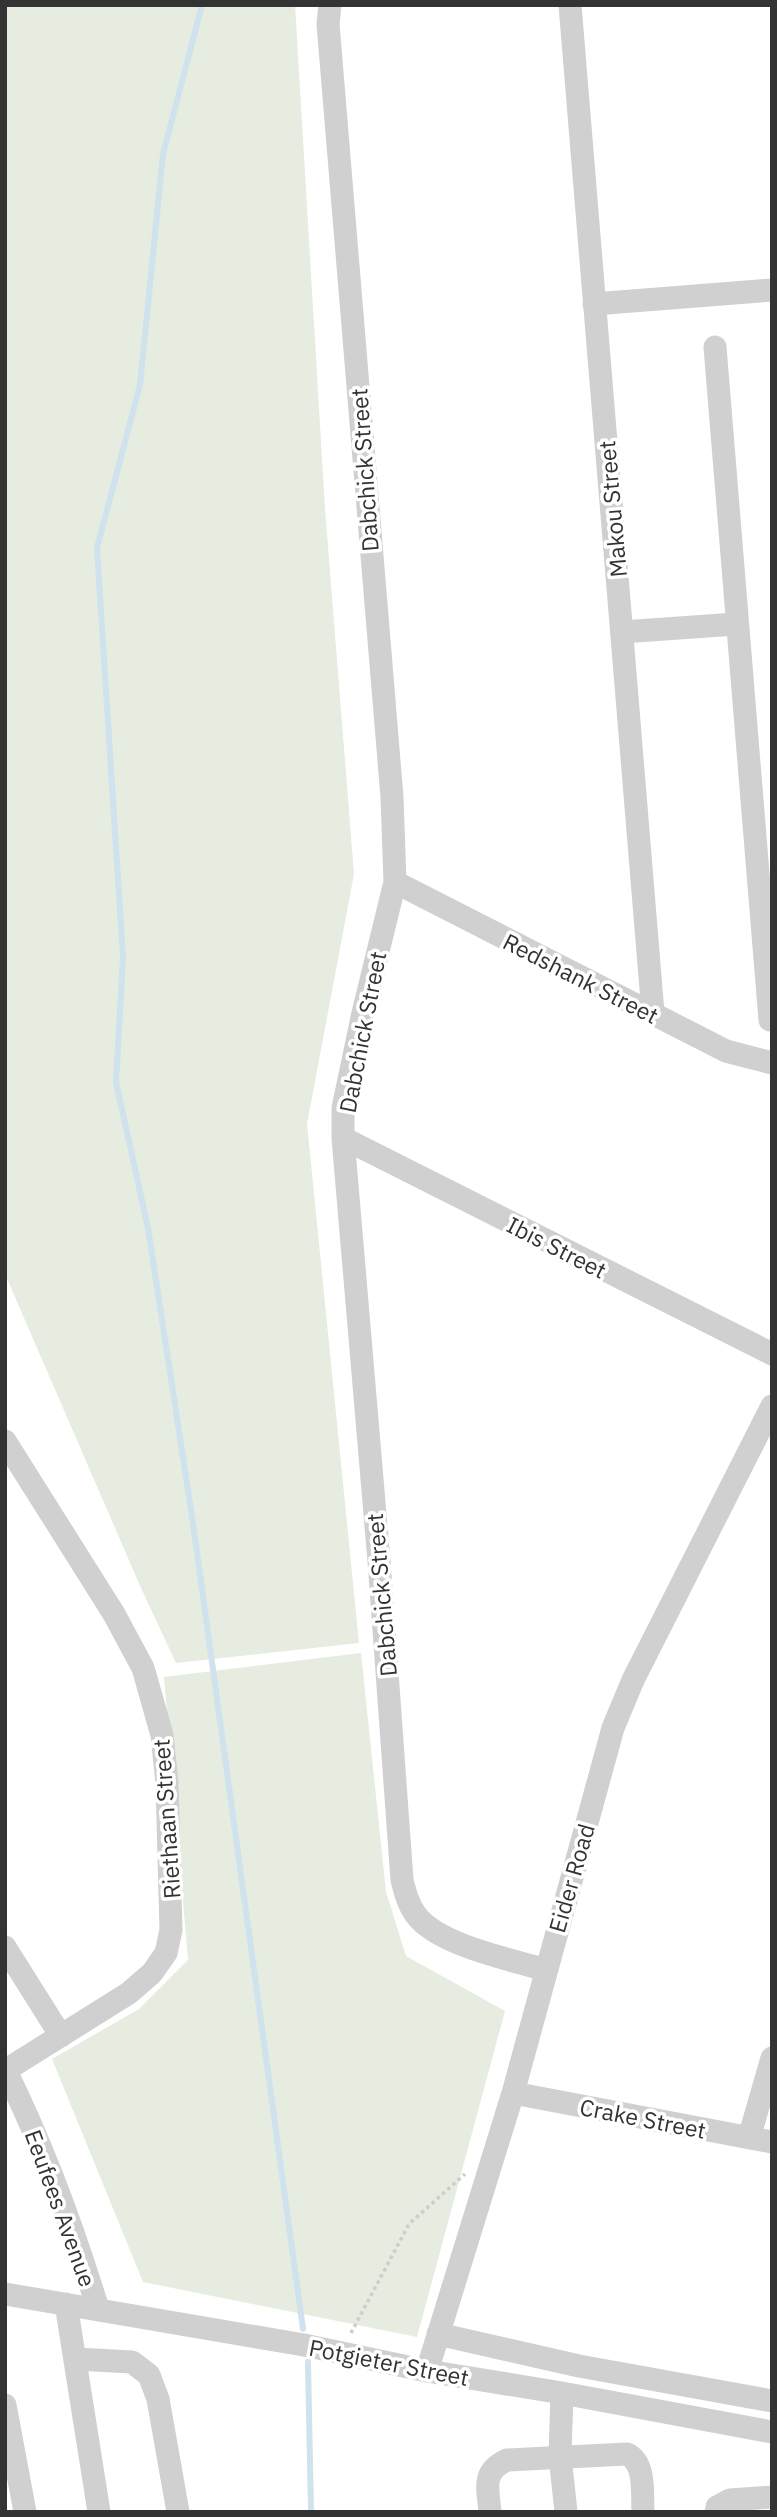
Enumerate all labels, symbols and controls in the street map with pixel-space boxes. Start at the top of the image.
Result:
street label: Dabchick Street [343,387,385,553]
street label: Makou Street [591,439,633,579]
street label: Redshank Street [498,926,664,1030]
street label: Dabchick Street [332,949,392,1115]
street label: Ibis Street [502,1209,612,1285]
street label: Dabchick Street [359,1512,403,1678]
street label: Riethaan Street [145,1738,187,1900]
street label: Eider Road [541,1820,601,1936]
street label: Crake Street [577,2091,709,2145]
street label: Eeufees Avenue [19,2125,103,2291]
street label: Potgieter Street [306,2332,472,2392]

